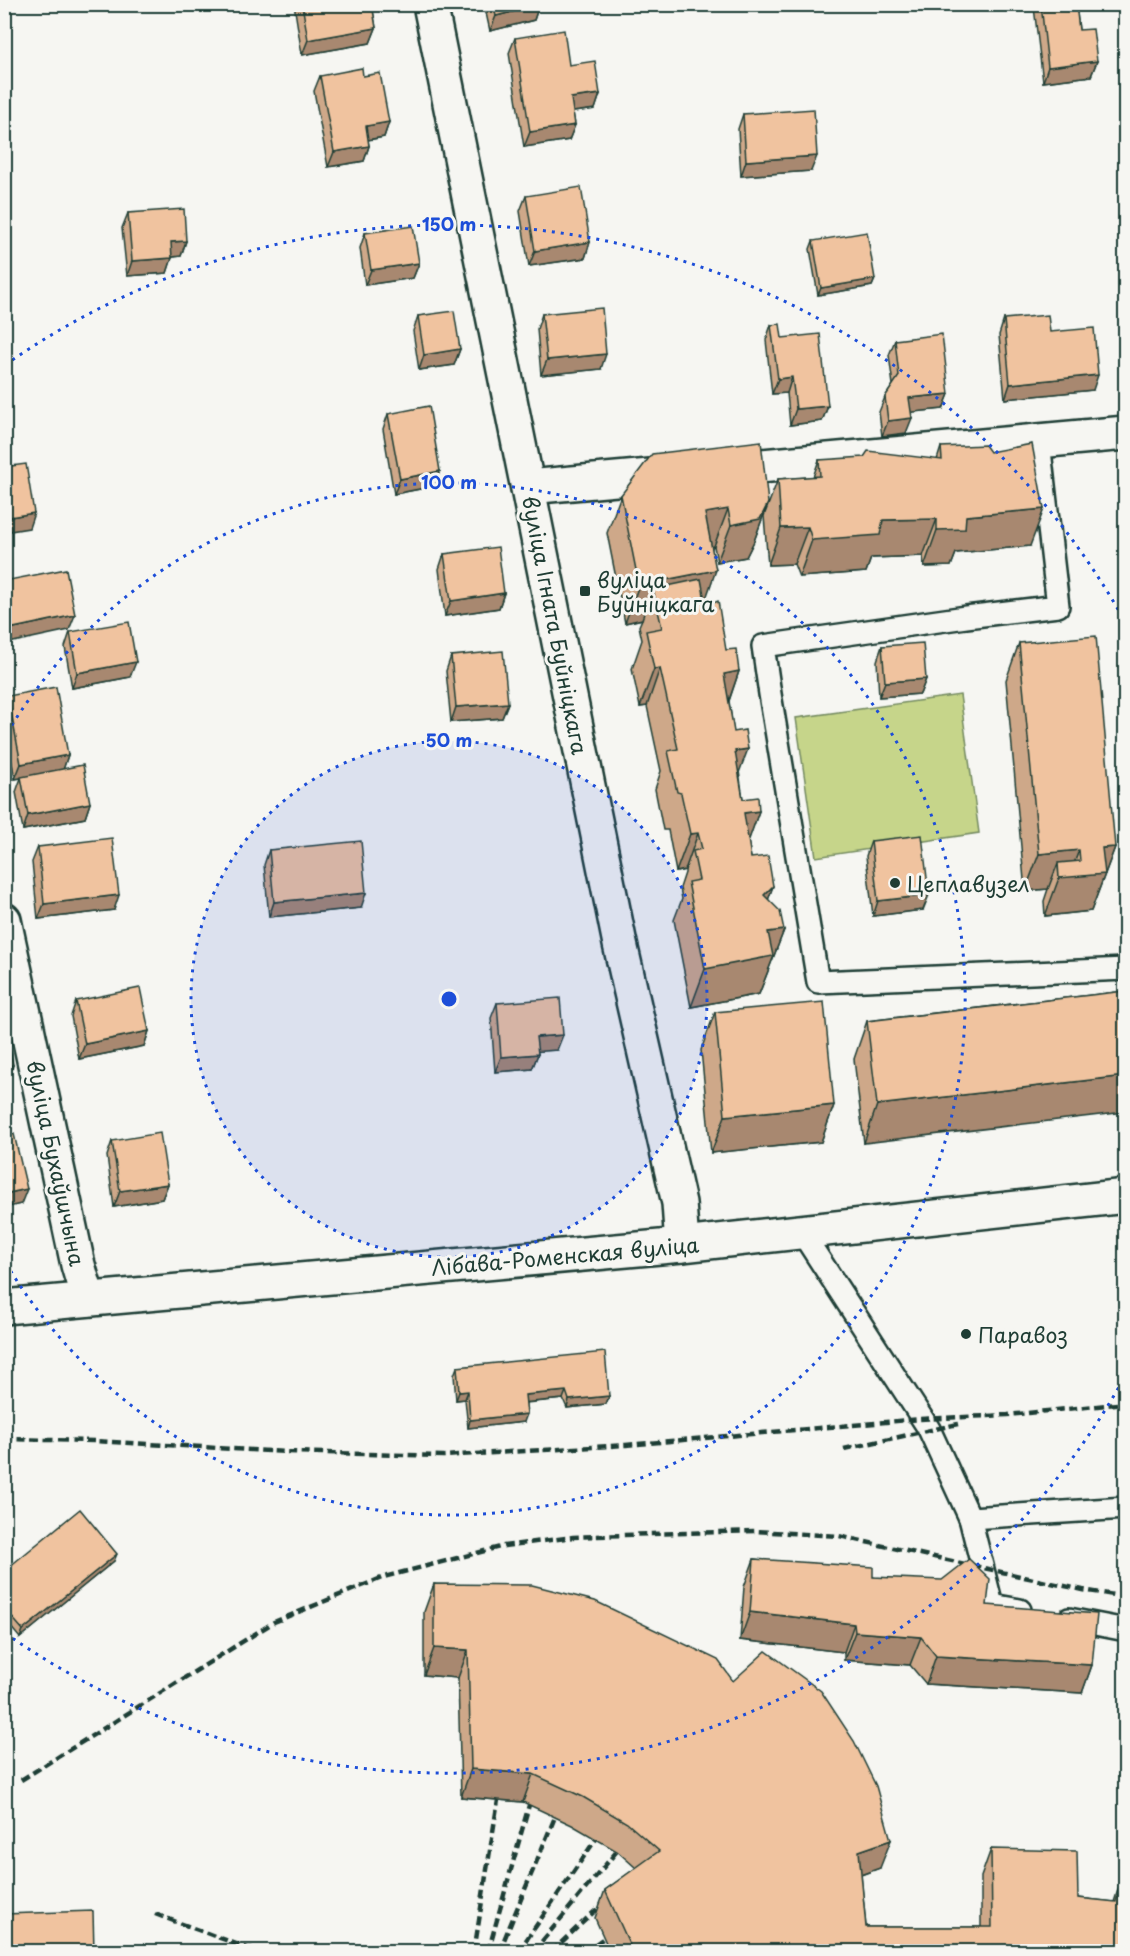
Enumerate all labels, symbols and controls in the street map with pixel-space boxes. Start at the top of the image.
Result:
text: 150 m [422,210,476,237]
text: 100 m [421,468,477,495]
street label: вуліца Ігната Буйніцкага [515,493,597,758]
place label: вуліца Буйніцкага [597,563,715,619]
marker: вуліца Буйніцкага [578,584,592,598]
text: 50 m [426,726,472,753]
place label: Цеплавузел [907,867,1030,899]
marker: Цеплавузел [888,876,902,890]
centre of rings [439,989,459,1009]
street label: вуліца Бухаўшчына [20,1057,94,1269]
street label: Лібава-Роменская вуліца [430,1227,700,1283]
place label: Паравоз [978,1318,1068,1350]
marker: Паравоз [959,1327,973,1341]

